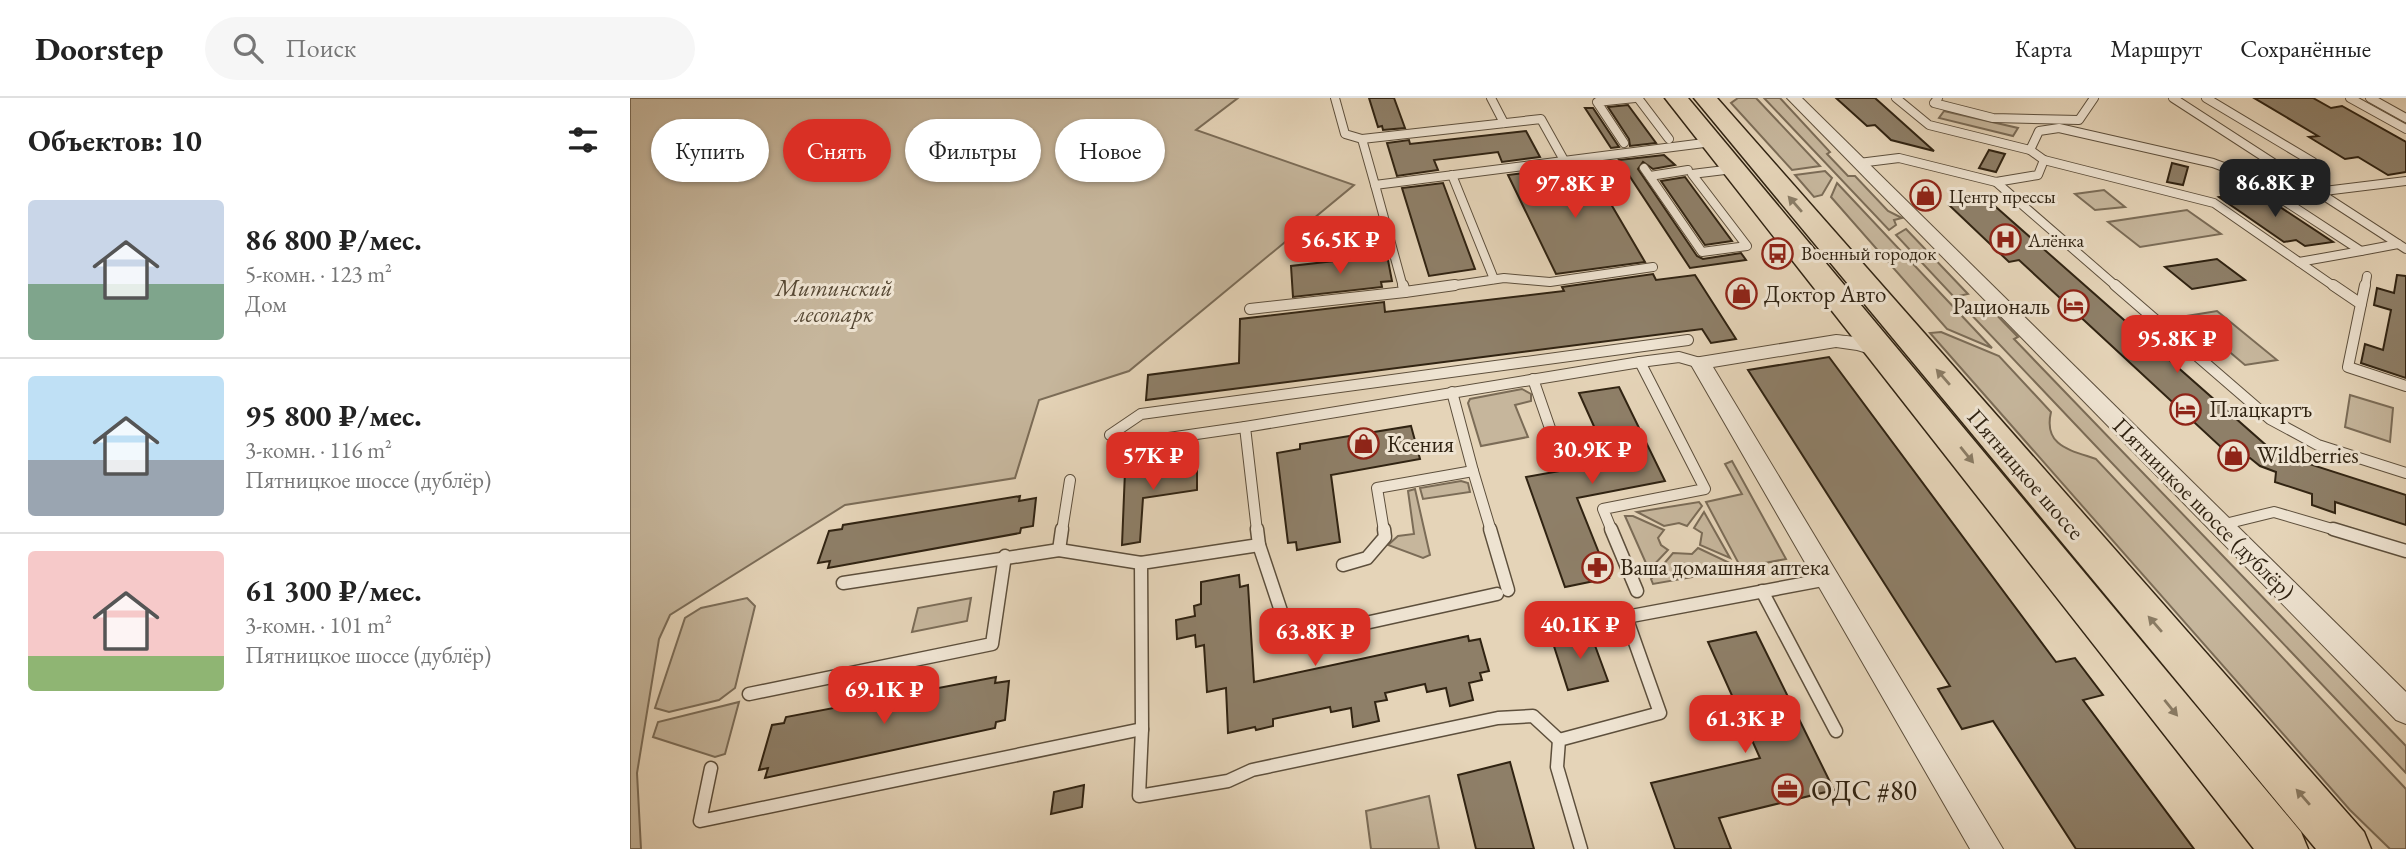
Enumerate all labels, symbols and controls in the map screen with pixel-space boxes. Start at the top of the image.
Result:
search box [205,17,695,80]
text: Doorstep [35,27,163,70]
icon: search [229,29,267,67]
text: Поиск [285,31,356,65]
text: Карта [2015,33,2072,64]
text: Маршрут [2110,33,2202,64]
text: Сохранённые [2240,33,2371,64]
chip: Купить [651,119,769,182]
chip: Снять [783,119,891,182]
chip: Фильтры [905,119,1041,182]
chip: Новое [1055,119,1165,182]
text: Объектов: 10 [28,121,202,160]
icon: filters [564,121,602,159]
pin: 86.8K ₽ [2210,159,2340,219]
pin: 97.8K ₽ [1510,160,1640,220]
text: 86.8K ₽ [2235,167,2315,197]
text: 97.8K ₽ [1535,168,1615,198]
shop icon: Центр прессы [1909,179,1943,213]
place label: Центр прессы [1949,184,2056,209]
one-way arrow [1788,196,1803,213]
pin: 56.5K ₽ [1275,216,1405,276]
text: 86 800 ₽/мес. [245,220,422,259]
hospital icon: Алёнка [1988,223,2022,257]
text: 56.5K ₽ [1300,224,1380,254]
icon: home [84,228,168,312]
place label: Алёнка [2027,228,2084,253]
bus stop icon: Военный городок [1761,236,1795,270]
place label: Военный городок [1801,241,1936,266]
text: 5-комн. · 123 m² [245,259,392,289]
park label: Митинский лесопарк [774,273,893,329]
shop icon: Доктор Авто [1724,277,1758,311]
place label: Доктор Авто [1764,279,1886,309]
text: Дом [245,289,287,319]
hotel icon: Рациональ [2056,289,2090,323]
place label: Рациональ [1952,291,2050,321]
pin: 95.8K ₽ [2112,316,2242,375]
text: 95.8K ₽ [2137,323,2217,353]
one-way arrow [1935,368,1951,386]
hotel icon: Плацкартъ [2169,392,2203,426]
place label: Плацкартъ [2209,394,2312,424]
text: 95 800 ₽/мес. [245,396,422,435]
street label: Пятницкое шоссе [1961,402,2091,546]
icon: home [84,404,168,488]
street label: Пятницкое шоссе (дублёр) [2106,410,2302,606]
pin: 30.9K ₽ [1527,426,1657,486]
shop icon: Ксения [1347,427,1381,461]
place label: Ксения [1387,429,1454,459]
pin: 57K ₽ [1104,432,1202,492]
text: 30.9K ₽ [1552,434,1632,464]
text: 3-комн. · 116 m² [245,435,392,465]
shop icon: Wildberries [2217,438,2251,472]
text: 57K ₽ [1122,440,1184,470]
place label: Wildberries [2257,440,2359,470]
one-way arrow [1959,446,1974,463]
text: Пятницкое шоссе (дублёр) [245,465,491,495]
pharmacy icon: Ваша домашняя аптека [1580,550,1614,584]
place label: Ваша домашняя аптека [1620,552,1830,582]
text: 61 300 ₽/мес. [245,571,422,610]
icon: home [84,579,168,663]
pin: 40.1K ₽ [1515,602,1645,661]
pin: 63.8K ₽ [1250,608,1380,668]
text: 40.1K ₽ [1540,609,1620,639]
text: 3-комн. · 101 m² [245,610,392,640]
text: 63.8K ₽ [1275,616,1355,646]
one-way arrow [2148,616,2163,633]
text: Пятницкое шоссе (дублёр) [245,640,491,670]
pin: 69.1K ₽ [819,666,949,726]
text: 69.1K ₽ [844,674,924,704]
pin: 61.3K ₽ [1680,696,1810,755]
one-way arrow [2163,700,2178,717]
text: 61.3K ₽ [1705,703,1785,733]
place label: ОДС #80 [1811,772,1917,808]
office icon: ОДС #80 [1771,773,1805,807]
one-way arrow [2295,788,2311,806]

